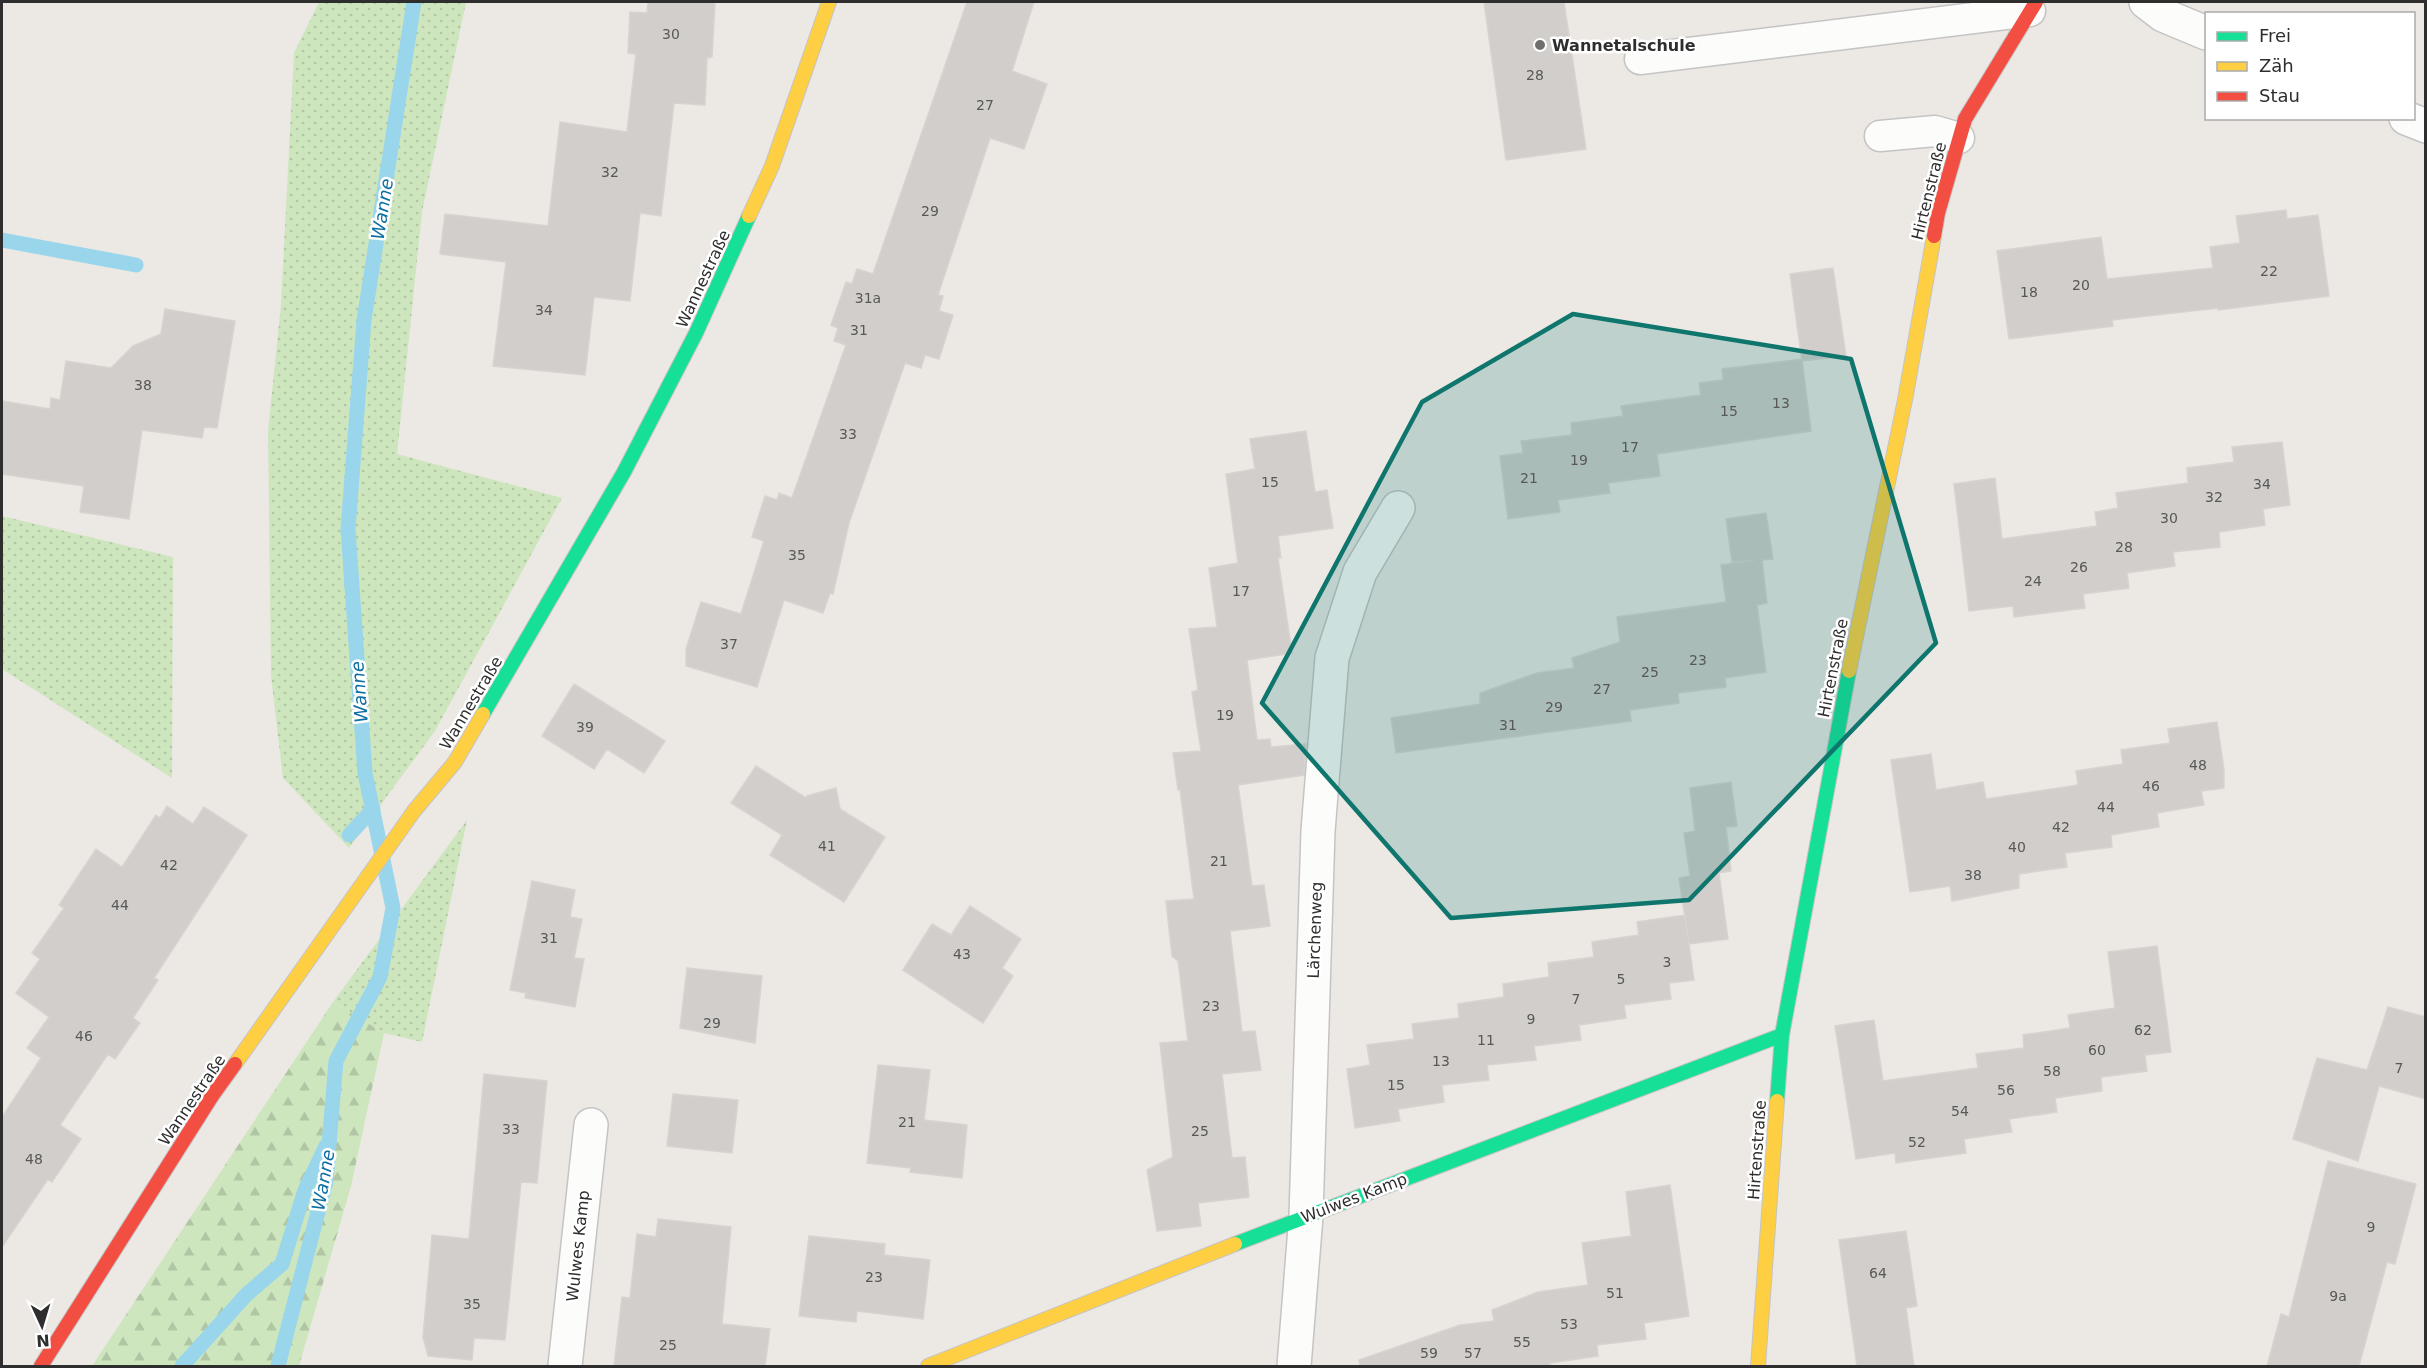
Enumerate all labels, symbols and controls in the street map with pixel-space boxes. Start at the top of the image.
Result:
legend [2205,12,2415,120]
text: Frei [2259,25,2291,46]
house number: 30 [662,26,680,42]
place label: Wannetalschule [1552,36,1696,55]
marker: Wannetalschule [1533,38,1547,52]
text: Zäh [2259,55,2294,76]
house number: 28 [1526,67,1544,83]
text: Stau [2259,85,2300,106]
house number: 27 [976,97,994,113]
street label: Hirtenstraße [1908,140,1950,242]
house number: 32 [601,164,619,180]
water label: Wanne [367,177,397,241]
house number: 29 [921,203,939,219]
street label: Wannestraße [672,227,734,331]
house number: 22 [2260,263,2278,279]
house number: 20 [2072,277,2090,293]
house number: 18 [2020,284,2038,300]
house number: 31a [855,290,881,306]
house number: 34 [535,302,553,318]
house number: 31 [850,322,868,338]
house number: 38 [134,377,152,393]
house number: 13 [1772,395,1790,411]
house number: 15 [1720,403,1738,419]
house number: 33 [839,426,857,442]
house number: 17 [1621,439,1639,455]
house number: 19 [1570,452,1588,468]
house number: 21 [1520,470,1538,486]
house number: 15 [1261,474,1279,490]
house number: 34 [2253,476,2271,492]
house number: 32 [2205,489,2223,505]
house number: 30 [2160,510,2178,526]
house number: 28 [2115,539,2133,555]
house number: 35 [788,547,806,563]
house number: 26 [2070,559,2088,575]
house number: 24 [2024,573,2042,589]
house number: 17 [1232,583,1250,599]
street label: Hirtenstraße [1814,617,1852,719]
house number: 37 [720,636,738,652]
house number: 23 [1689,652,1707,668]
street label: Wannestraße [436,653,506,753]
water label: Wanne [346,660,372,724]
house number: 25 [1641,664,1659,680]
house number: 27 [1593,681,1611,697]
house number: 29 [1545,699,1563,715]
house number: 19 [1216,707,1234,723]
house number: 31 [1499,717,1517,733]
house number: 39 [576,719,594,735]
house number: 48 [2189,757,2207,773]
house number: 46 [2142,778,2160,794]
house number: 44 [2097,799,2115,815]
house number: 42 [2052,819,2070,835]
house number: 41 [818,838,836,854]
house number: 40 [2008,839,2026,855]
house number: 21 [1210,853,1228,869]
house number: 42 [160,857,178,873]
house number: 38 [1964,867,1982,883]
street label: Lärchenweg [1304,881,1326,979]
house number: 44 [111,897,129,913]
house number: 31 [540,930,558,946]
house number: 43 [953,946,971,962]
house number: 3 [1663,954,1671,970]
house number: 5 [1617,971,1625,987]
house number: 7 [1572,991,1580,1007]
house number: 23 [1202,998,1220,1014]
house number: 9 [1527,1011,1535,1027]
house number: 29 [703,1015,721,1031]
house number: 62 [2134,1022,2152,1038]
house number: 46 [75,1028,93,1044]
house number: 11 [1477,1032,1495,1048]
house number: 60 [2088,1042,2106,1058]
street label: Wannestraße [155,1051,229,1149]
house number: 13 [1432,1053,1450,1069]
house number: 7 [2395,1060,2403,1076]
house number: 58 [2043,1063,2061,1079]
house number: 15 [1387,1077,1405,1093]
house number: 56 [1997,1082,2015,1098]
street label: Hirtenstraße [1744,1099,1770,1201]
house number: 54 [1951,1103,1969,1119]
house number: 21 [898,1114,916,1130]
house number: 33 [502,1121,520,1137]
house number: 25 [1191,1123,1209,1139]
house number: 52 [1908,1134,1926,1150]
water label: Wanne [307,1148,339,1212]
house number: 48 [25,1151,43,1167]
street label: Wulwes Kamp [1298,1169,1410,1227]
street label: Wulwes Kamp [563,1189,593,1303]
house number: 9 [2367,1219,2375,1235]
house number: 64 [1869,1265,1887,1281]
house number: 23 [865,1269,883,1285]
house number: 51 [1606,1285,1624,1301]
house number: 9a [2329,1288,2347,1304]
north arrow [12,1296,72,1356]
house number: 35 [463,1296,481,1312]
house number: 53 [1560,1316,1578,1332]
text: N [36,1331,50,1350]
house number: 55 [1513,1334,1531,1350]
house number: 25 [659,1337,677,1353]
house number: 59 [1420,1345,1438,1361]
house number: 57 [1464,1345,1482,1361]

